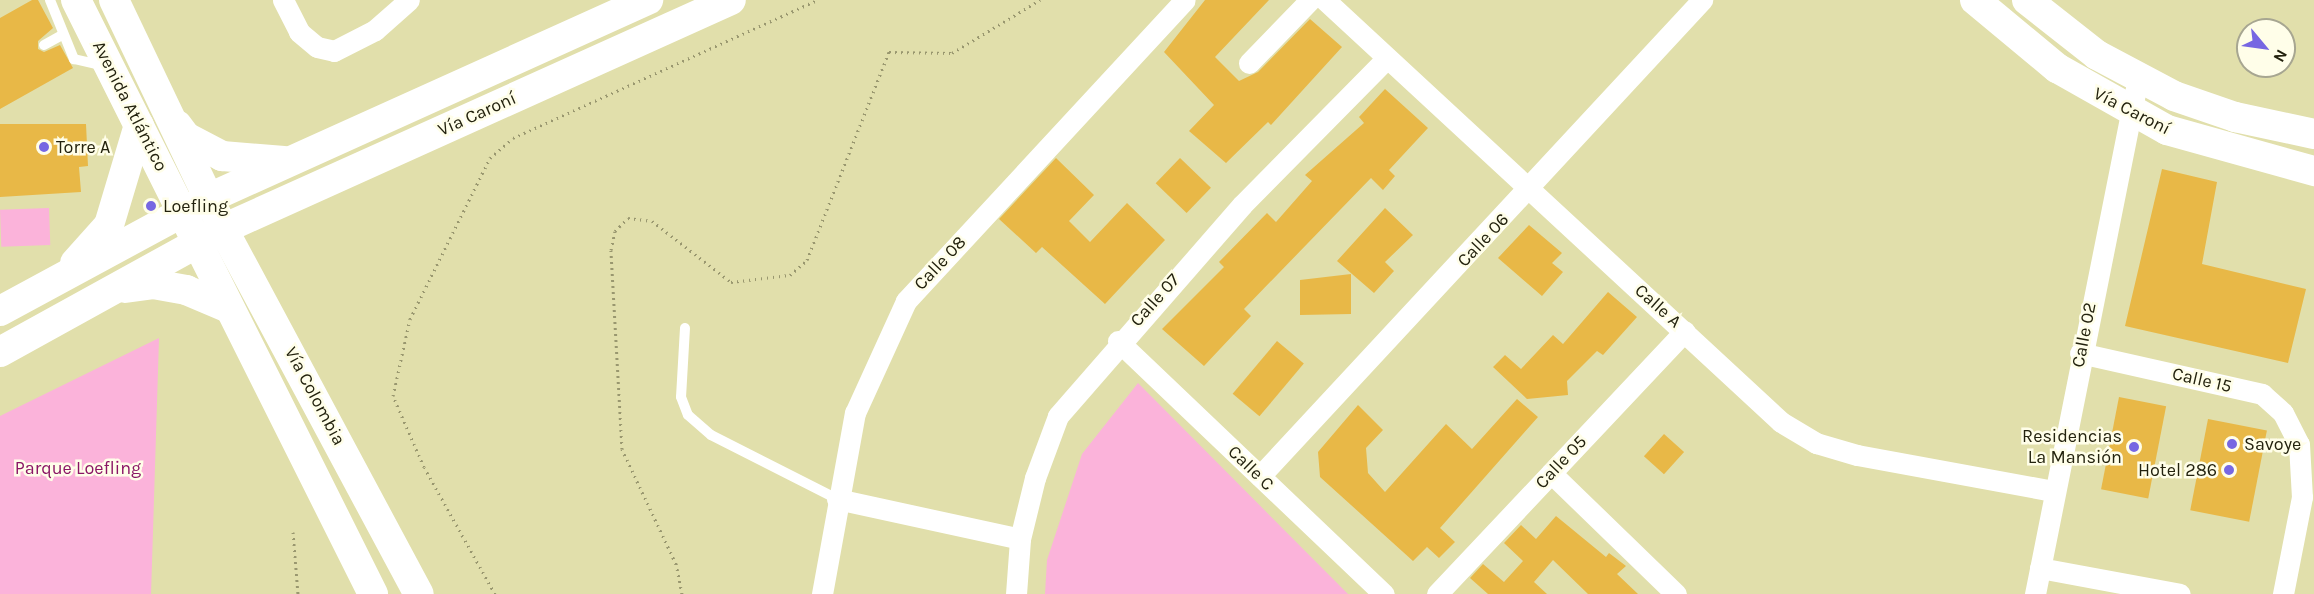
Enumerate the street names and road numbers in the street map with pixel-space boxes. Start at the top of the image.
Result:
street label: Avenida Atlántico [88,37,172,175]
street label: Vía Caroní [2090,82,2174,140]
street label: Vía Caroní [435,87,519,141]
street label: Calle 06 [1453,209,1513,271]
street label: Calle 08 [909,231,971,295]
street label: Calle 07 [1126,269,1184,331]
street label: Calle A [1630,280,1686,332]
street label: Calle 02 [2067,301,2101,369]
street label: Vía Colombia [280,343,350,449]
street label: Calle 15 [2170,363,2234,397]
street label: Calle 05 [1531,431,1591,493]
street label: Calle C [1224,441,1278,495]

